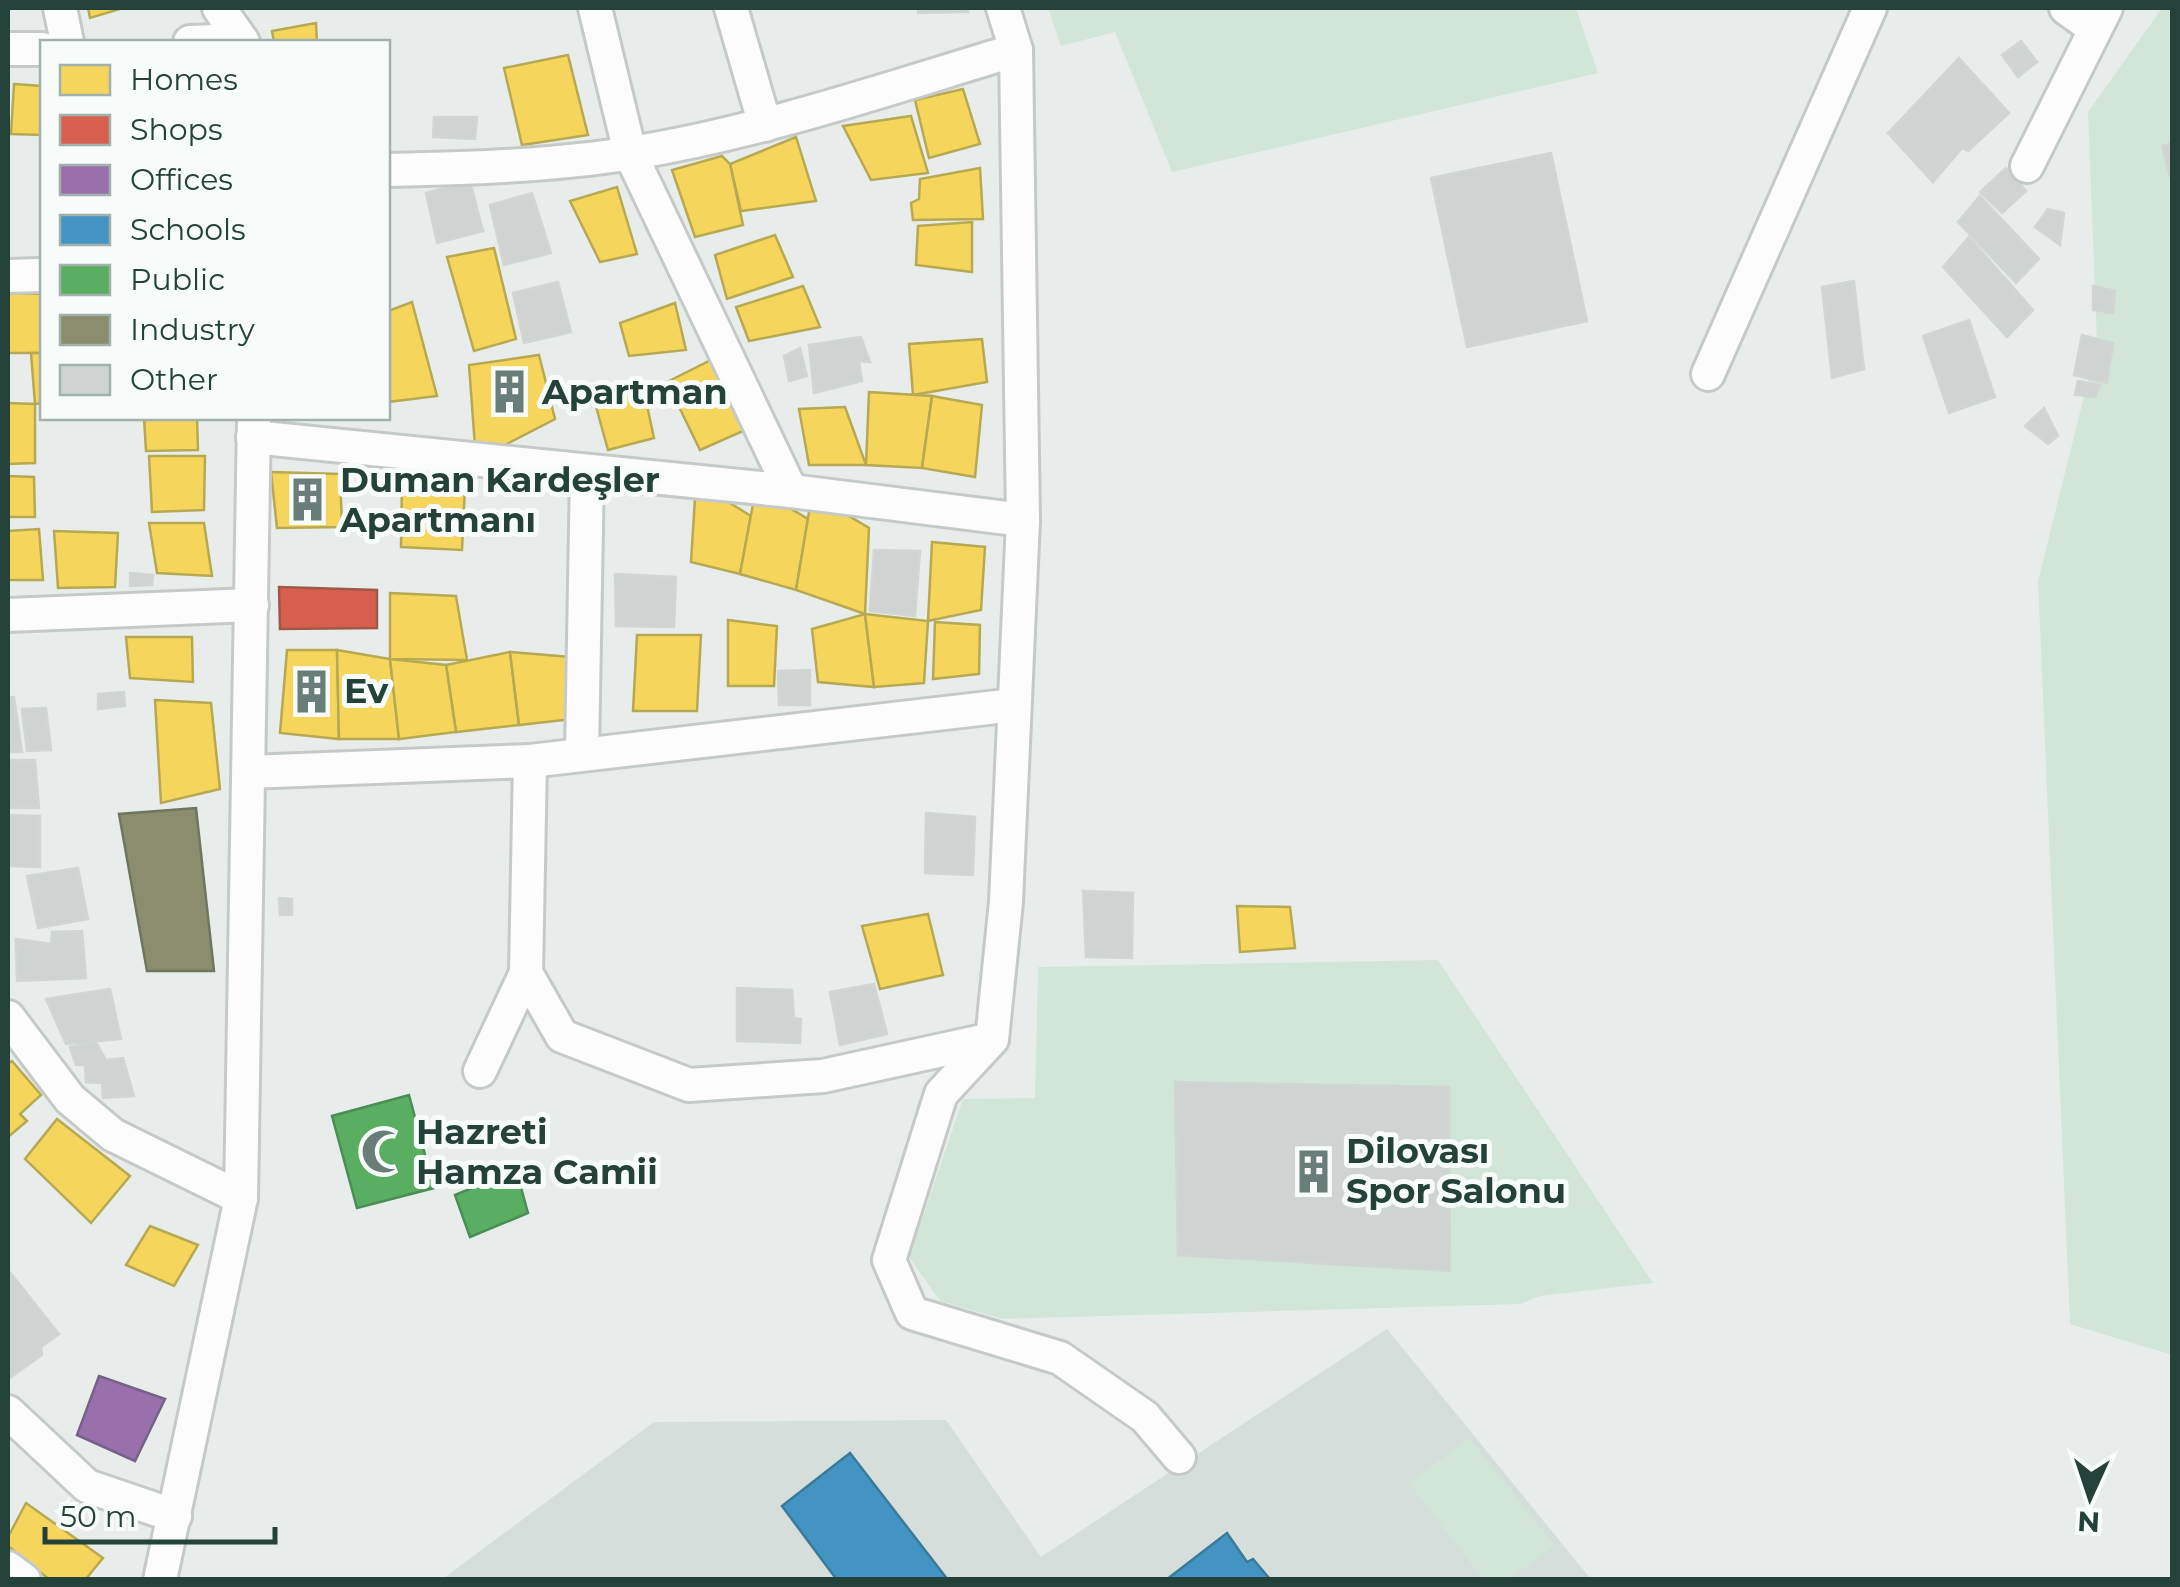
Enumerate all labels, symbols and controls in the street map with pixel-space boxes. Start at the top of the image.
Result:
legend [40,40,390,420]
text: Homes [130,61,238,98]
text: Shops [130,111,223,148]
text: Offices [130,161,233,198]
text: Schools [130,211,246,248]
text: Public [130,261,225,298]
text: Industry [130,311,255,348]
text: Other [130,361,218,398]
building icon: Apartman [485,368,533,416]
place label: Apartman [541,370,728,413]
place label: Duman Kardeşler Apartmanı [339,458,660,541]
building icon: Duman Kardeşler Apartmanı [283,476,331,524]
building icon: Ev [287,667,335,715]
place label: Ev [344,669,389,712]
place label: Hazreti Hamza Camii [416,1110,658,1193]
mosque icon: Hazreti Hamza Camii [359,1128,407,1176]
place label: Dilovası Spor Salonu [1346,1129,1566,1212]
building icon: Dilovası Spor Salonu [1289,1147,1337,1195]
north arrow [2040,1447,2140,1547]
scale bar [45,1482,275,1544]
text: 50 m [60,1498,137,1535]
text: N [2077,1504,2101,1540]

